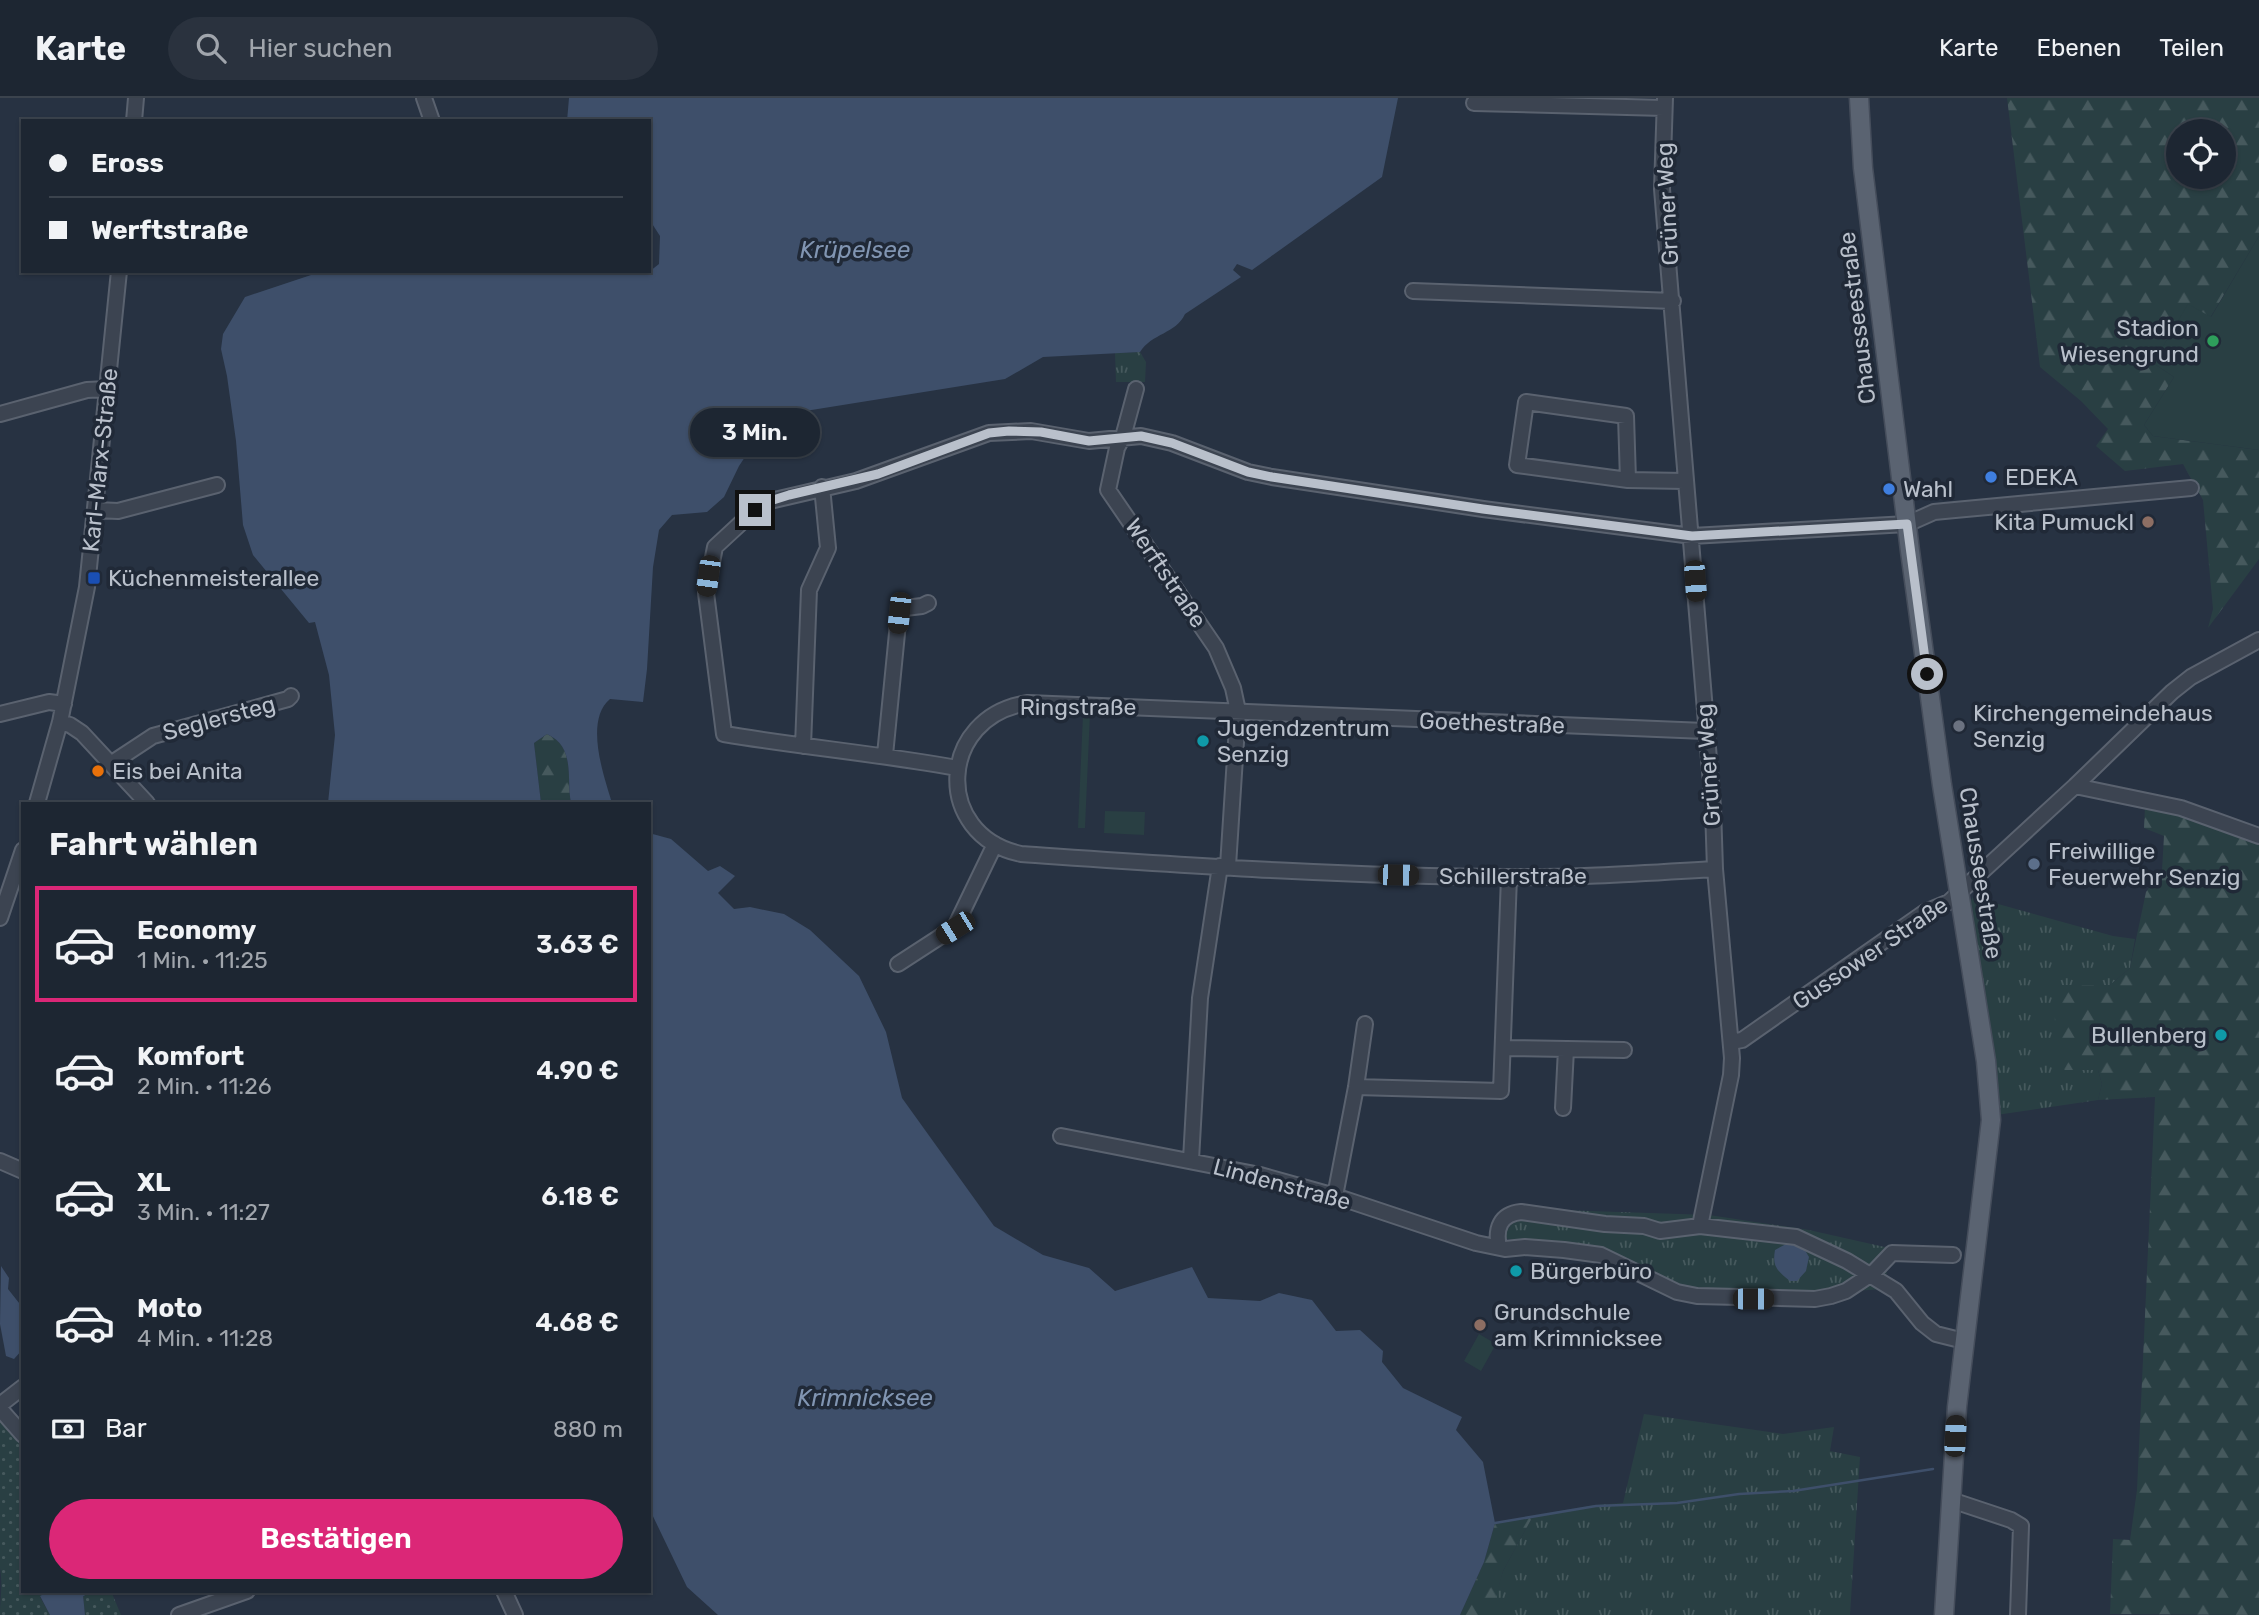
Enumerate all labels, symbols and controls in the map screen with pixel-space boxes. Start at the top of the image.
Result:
search box [168,17,658,80]
text: Karte [35,29,126,68]
icon: search [192,29,230,67]
text: Hier suchen [248,33,393,64]
text: Karte [1939,34,1999,62]
text: Ebenen [2037,34,2121,62]
text: Teilen [2159,34,2224,62]
map controls [2166,119,2236,189]
button: locate [2166,119,2236,189]
street label: Grüner Weg [1650,142,1684,266]
text: Eross [91,148,164,179]
text: Werftstraße [91,215,248,246]
street label: Chausseestraße [1833,230,1881,406]
water label: Krüpelsee [800,236,910,264]
place label: Stadion Wiesengrund [2060,314,2199,368]
marker: Stadion Wiesengrund [2205,333,2221,349]
street label: Karl-Marx-Straße [76,367,124,553]
callout: 3 Min. [690,408,820,458]
text: 3 Min. [722,418,788,446]
place label: EDEKA [2005,463,2078,491]
marker: EDEKA [1983,469,1999,485]
place label: Wahl [1903,475,1953,503]
marker: Wahl [1881,481,1897,497]
route end [739,494,771,526]
place label: Kita Pumuckl [1994,508,2134,536]
street label: Werftstraße [1119,513,1213,633]
marker: Kita Pumuckl [2140,514,2156,530]
car [695,554,722,598]
car [1684,559,1707,603]
place label: Küchenmeisterallee [108,564,319,592]
marker: Küchenmeisterallee [86,570,102,586]
car [887,591,912,635]
route start [1911,658,1943,690]
street label: Seglersteg [160,690,278,746]
street label: Ringstraße [1020,693,1136,721]
place label: Kirchengemeindehaus Senzig [1973,699,2213,753]
street label: Grüner Weg [1690,703,1726,827]
street label: Goethestraße [1419,706,1565,740]
place label: Jugendzentrum Senzig [1217,714,1390,768]
marker: Kirchengemeindehaus Senzig [1951,718,1967,734]
marker: Jugendzentrum Senzig [1195,733,1211,749]
place label: Eis bei Anita [112,757,243,785]
marker: Eis bei Anita [90,763,106,779]
street label: Chausseestraße [1954,785,2008,961]
text: Fahrt wählen [49,825,258,863]
place label: Freiwillige Feuerwehr Senzig [2048,837,2241,891]
marker: Freiwillige Feuerwehr Senzig [2026,856,2042,872]
street label: Schillerstraße [1439,862,1587,890]
car [1377,864,1420,886]
street label: Gussower Straße [1787,891,1953,1015]
car [932,908,979,948]
icon: car [53,913,116,976]
text: Economy [137,915,256,946]
text: 3.63 € [536,929,619,960]
text: 1 Min. · 11:25 [137,946,268,974]
place label: Bullenberg [2091,1021,2207,1049]
marker: Bullenberg [2213,1027,2229,1043]
icon: car [53,1039,116,1102]
text: Komfort [137,1041,244,1072]
text: 4.90 € [536,1055,619,1086]
text: 2 Min. · 11:26 [137,1072,272,1100]
street label: Lindenstraße [1210,1152,1354,1216]
icon: car [53,1165,116,1228]
text: XL [137,1167,170,1198]
text: 6.18 € [541,1181,619,1212]
text: 3 Min. · 11:27 [137,1198,270,1226]
place label: Bürgerbüro [1530,1257,1652,1285]
marker: Bürgerbüro [1508,1263,1524,1279]
car [1733,1289,1775,1310]
icon: car [53,1291,116,1354]
text: Moto [137,1293,202,1324]
place label: Grundschule am Krimnicksee [1494,1298,1663,1352]
text: 4.68 € [535,1307,619,1338]
marker: Grundschule am Krimnicksee [1472,1317,1488,1333]
text: 4 Min. · 11:28 [137,1324,273,1352]
water label: Krimnicksee [797,1384,933,1412]
icon: cash [49,1410,87,1448]
text: Bar [105,1413,147,1444]
car [1944,1414,1967,1458]
text: 880 m [553,1415,623,1443]
button: Bestätigen [49,1499,623,1579]

